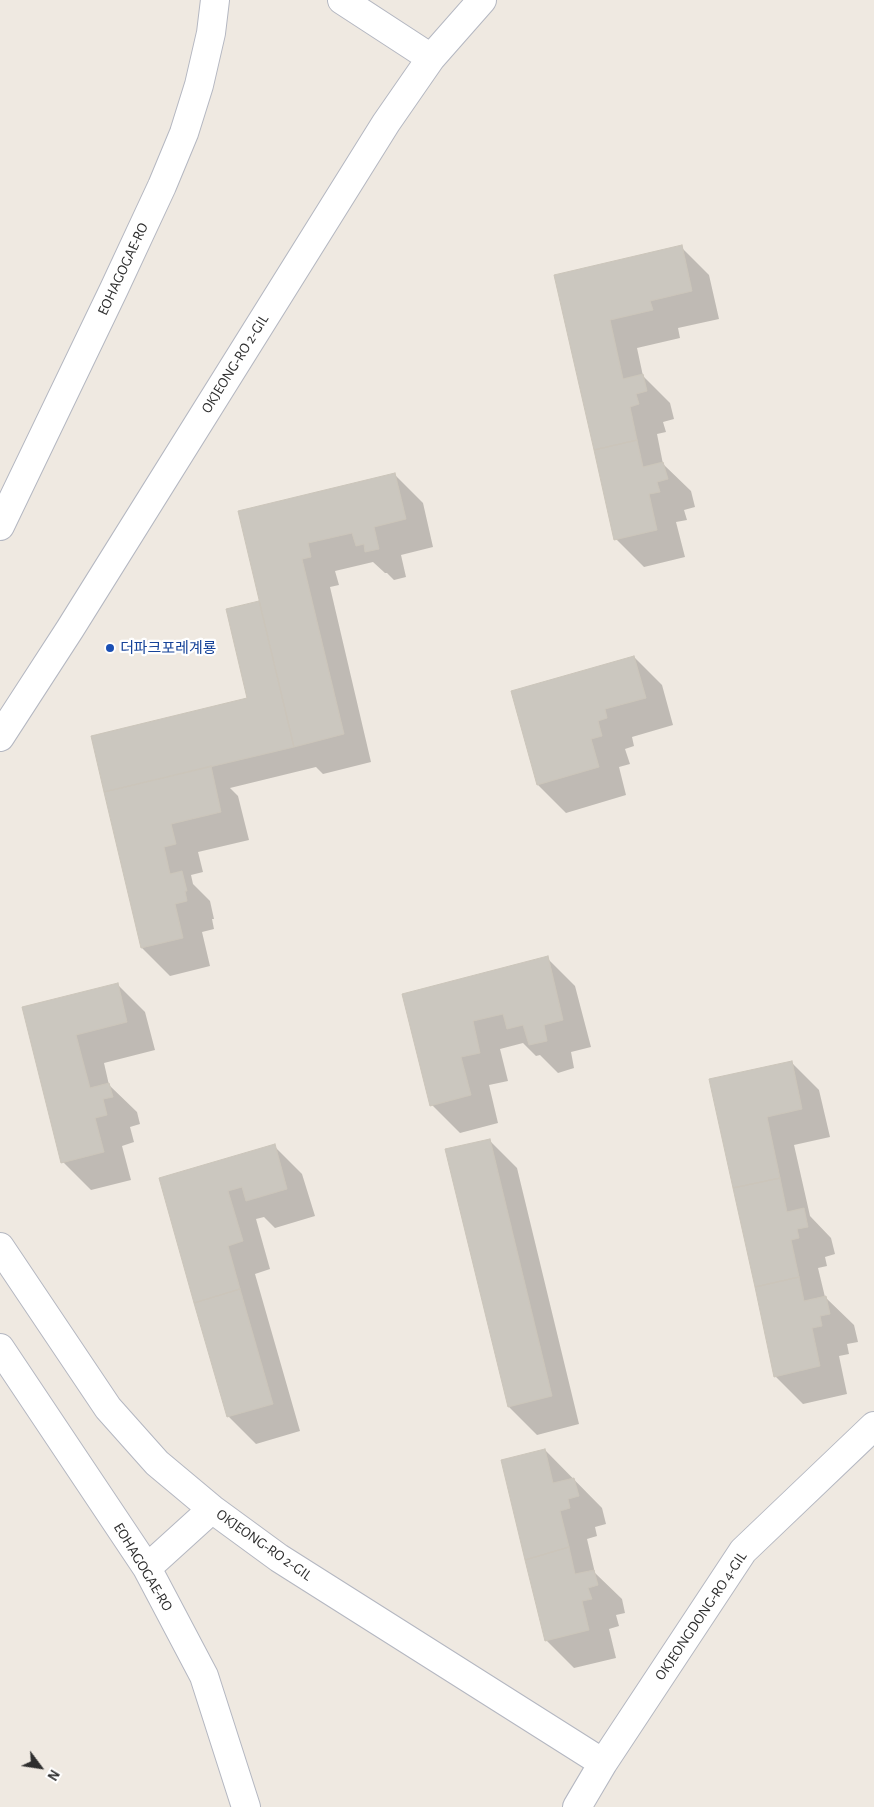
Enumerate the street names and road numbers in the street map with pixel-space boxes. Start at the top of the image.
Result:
street label: EOHAGOGAE-RO [94,220,152,318]
street label: OKJEONG-RO 2-GIL [197,311,273,417]
street label: OKJEONG-RO 2-GIL [213,1505,315,1585]
street label: EOHAGOGAE-RO [110,1519,176,1615]
street label: OKJEONGDONG-RO 4-GIL [651,1548,751,1684]

